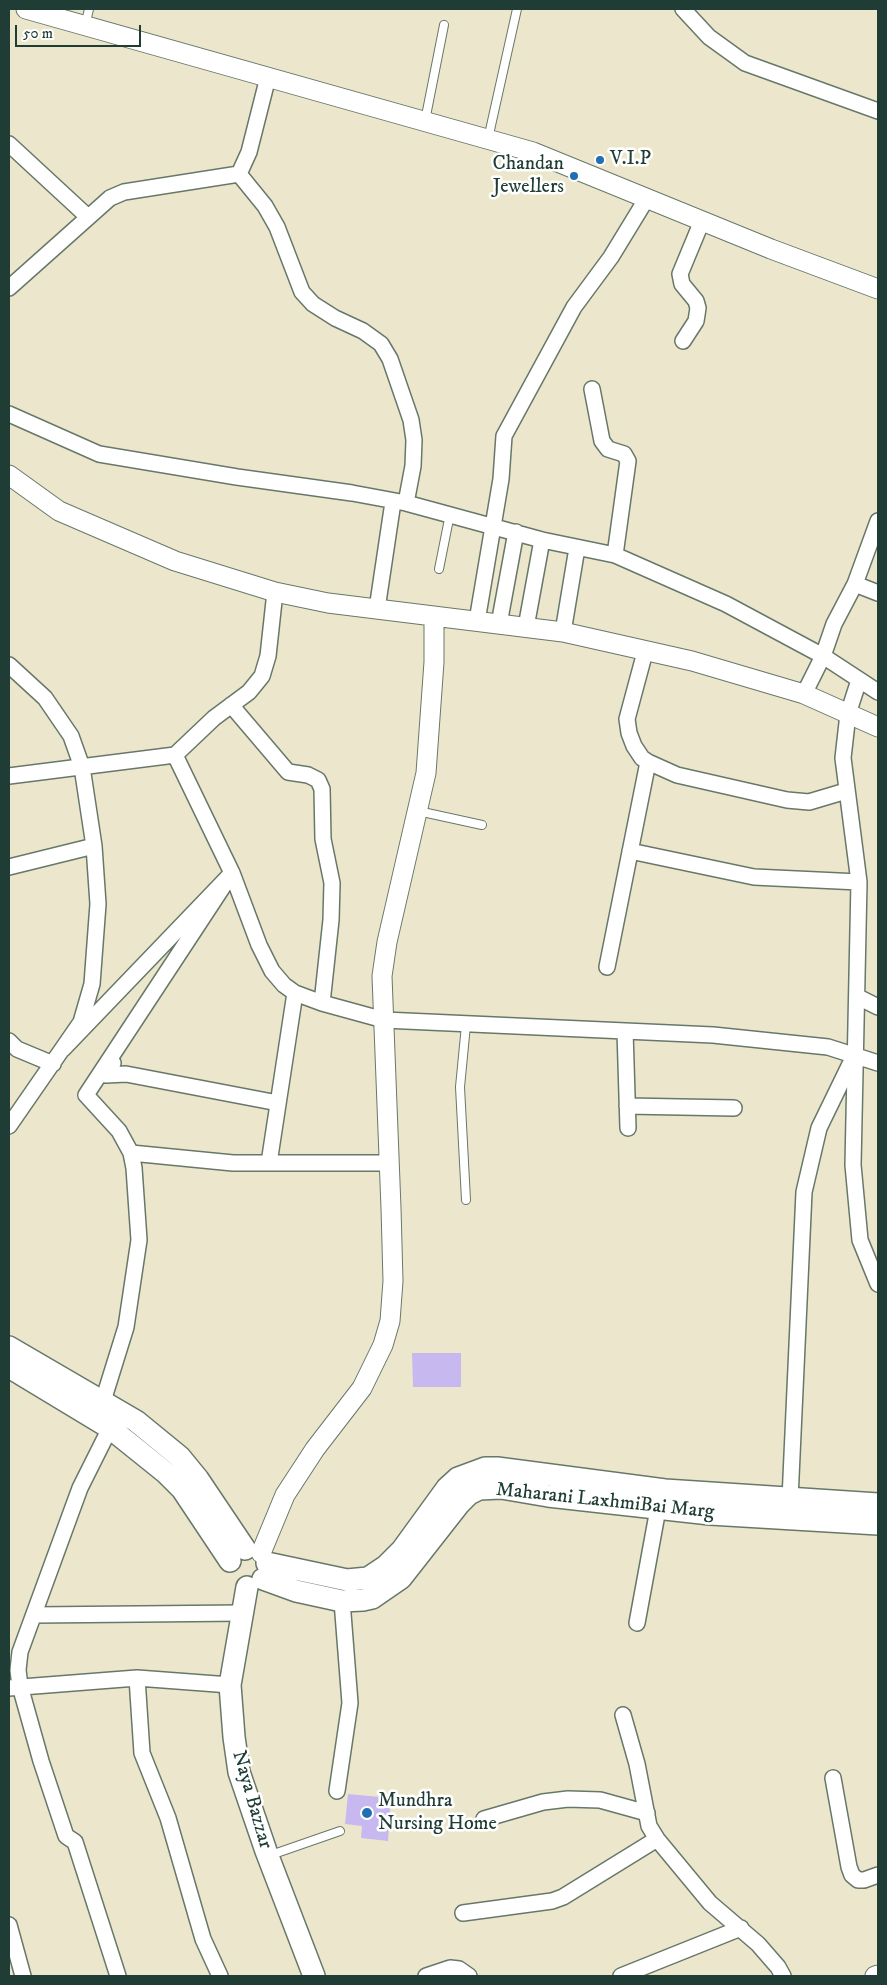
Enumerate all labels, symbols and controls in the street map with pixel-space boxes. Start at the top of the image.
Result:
scale bar [18,15,144,47]
text: 50 m [23,24,53,43]
place label: V.I.P [610,148,651,172]
place label: Chandan Jewellers [492,153,564,200]
marker: V.I.P [594,154,606,166]
marker: Chandan Jewellers [568,170,580,182]
street label: Maharani LaxhmiBai Marg [495,1479,715,1525]
street label: Naya Bazzar [226,1748,276,1852]
place label: Mundhra Nursing Home [378,1790,497,1837]
marker: Mundhra Nursing Home [360,1806,374,1820]

